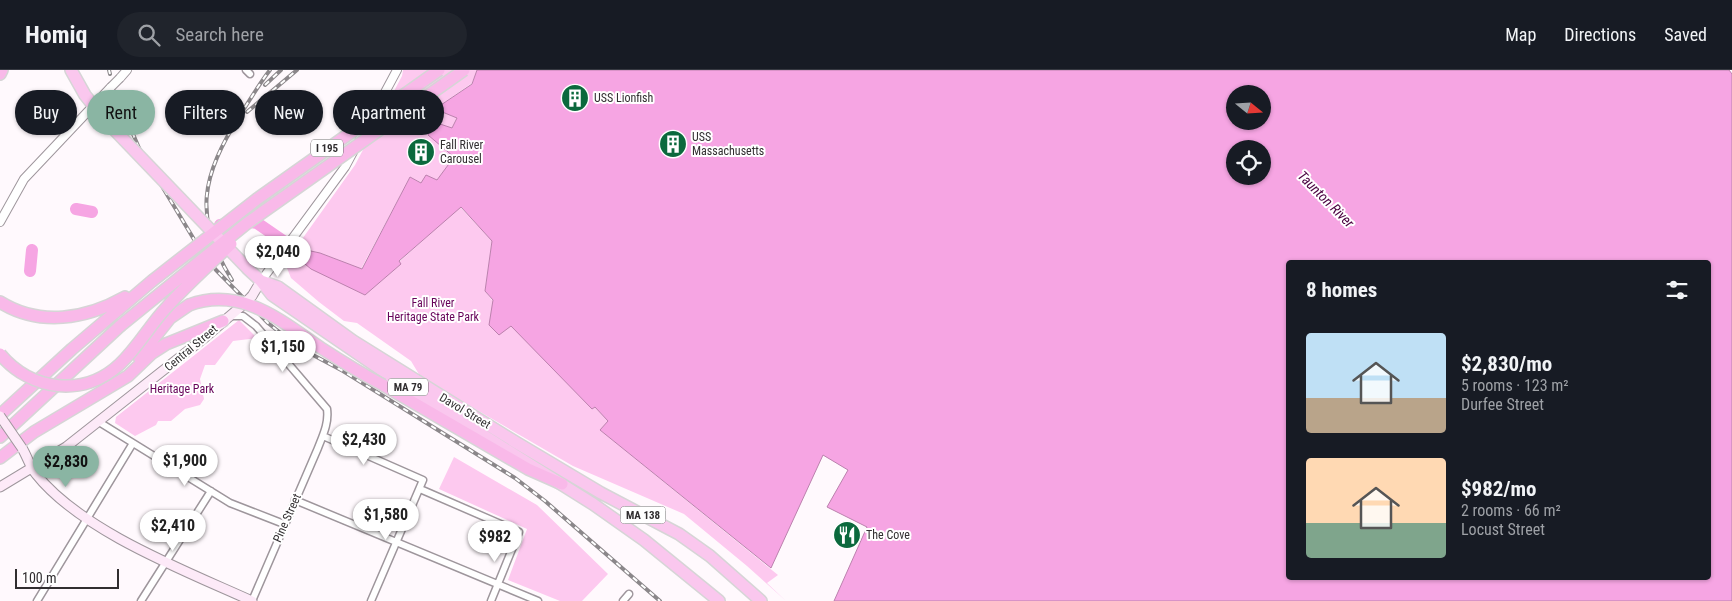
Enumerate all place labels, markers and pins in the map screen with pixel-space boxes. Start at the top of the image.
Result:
building icon: USS Lionfish [560,83,590,113]
place label: USS Lionfish [594,91,654,105]
building icon: USS Massachusetts [658,129,688,159]
place label: USS Massachusetts [692,130,764,158]
building icon: Fall River Carousel [406,137,436,167]
place label: Fall River Carousel [440,138,483,166]
pin: $2,040 [237,236,319,278]
pin: $1,150 [242,330,324,373]
pin: $2,430 [323,424,405,466]
pin: $1,900 [144,444,226,487]
pin: $2,830 [25,446,107,488]
pin: $1,580 [345,498,427,541]
pin: $2,410 [132,510,214,552]
pin: $982 [465,520,525,563]
restaurant icon: The Cove [832,520,862,550]
place label: The Cove [866,528,910,542]

